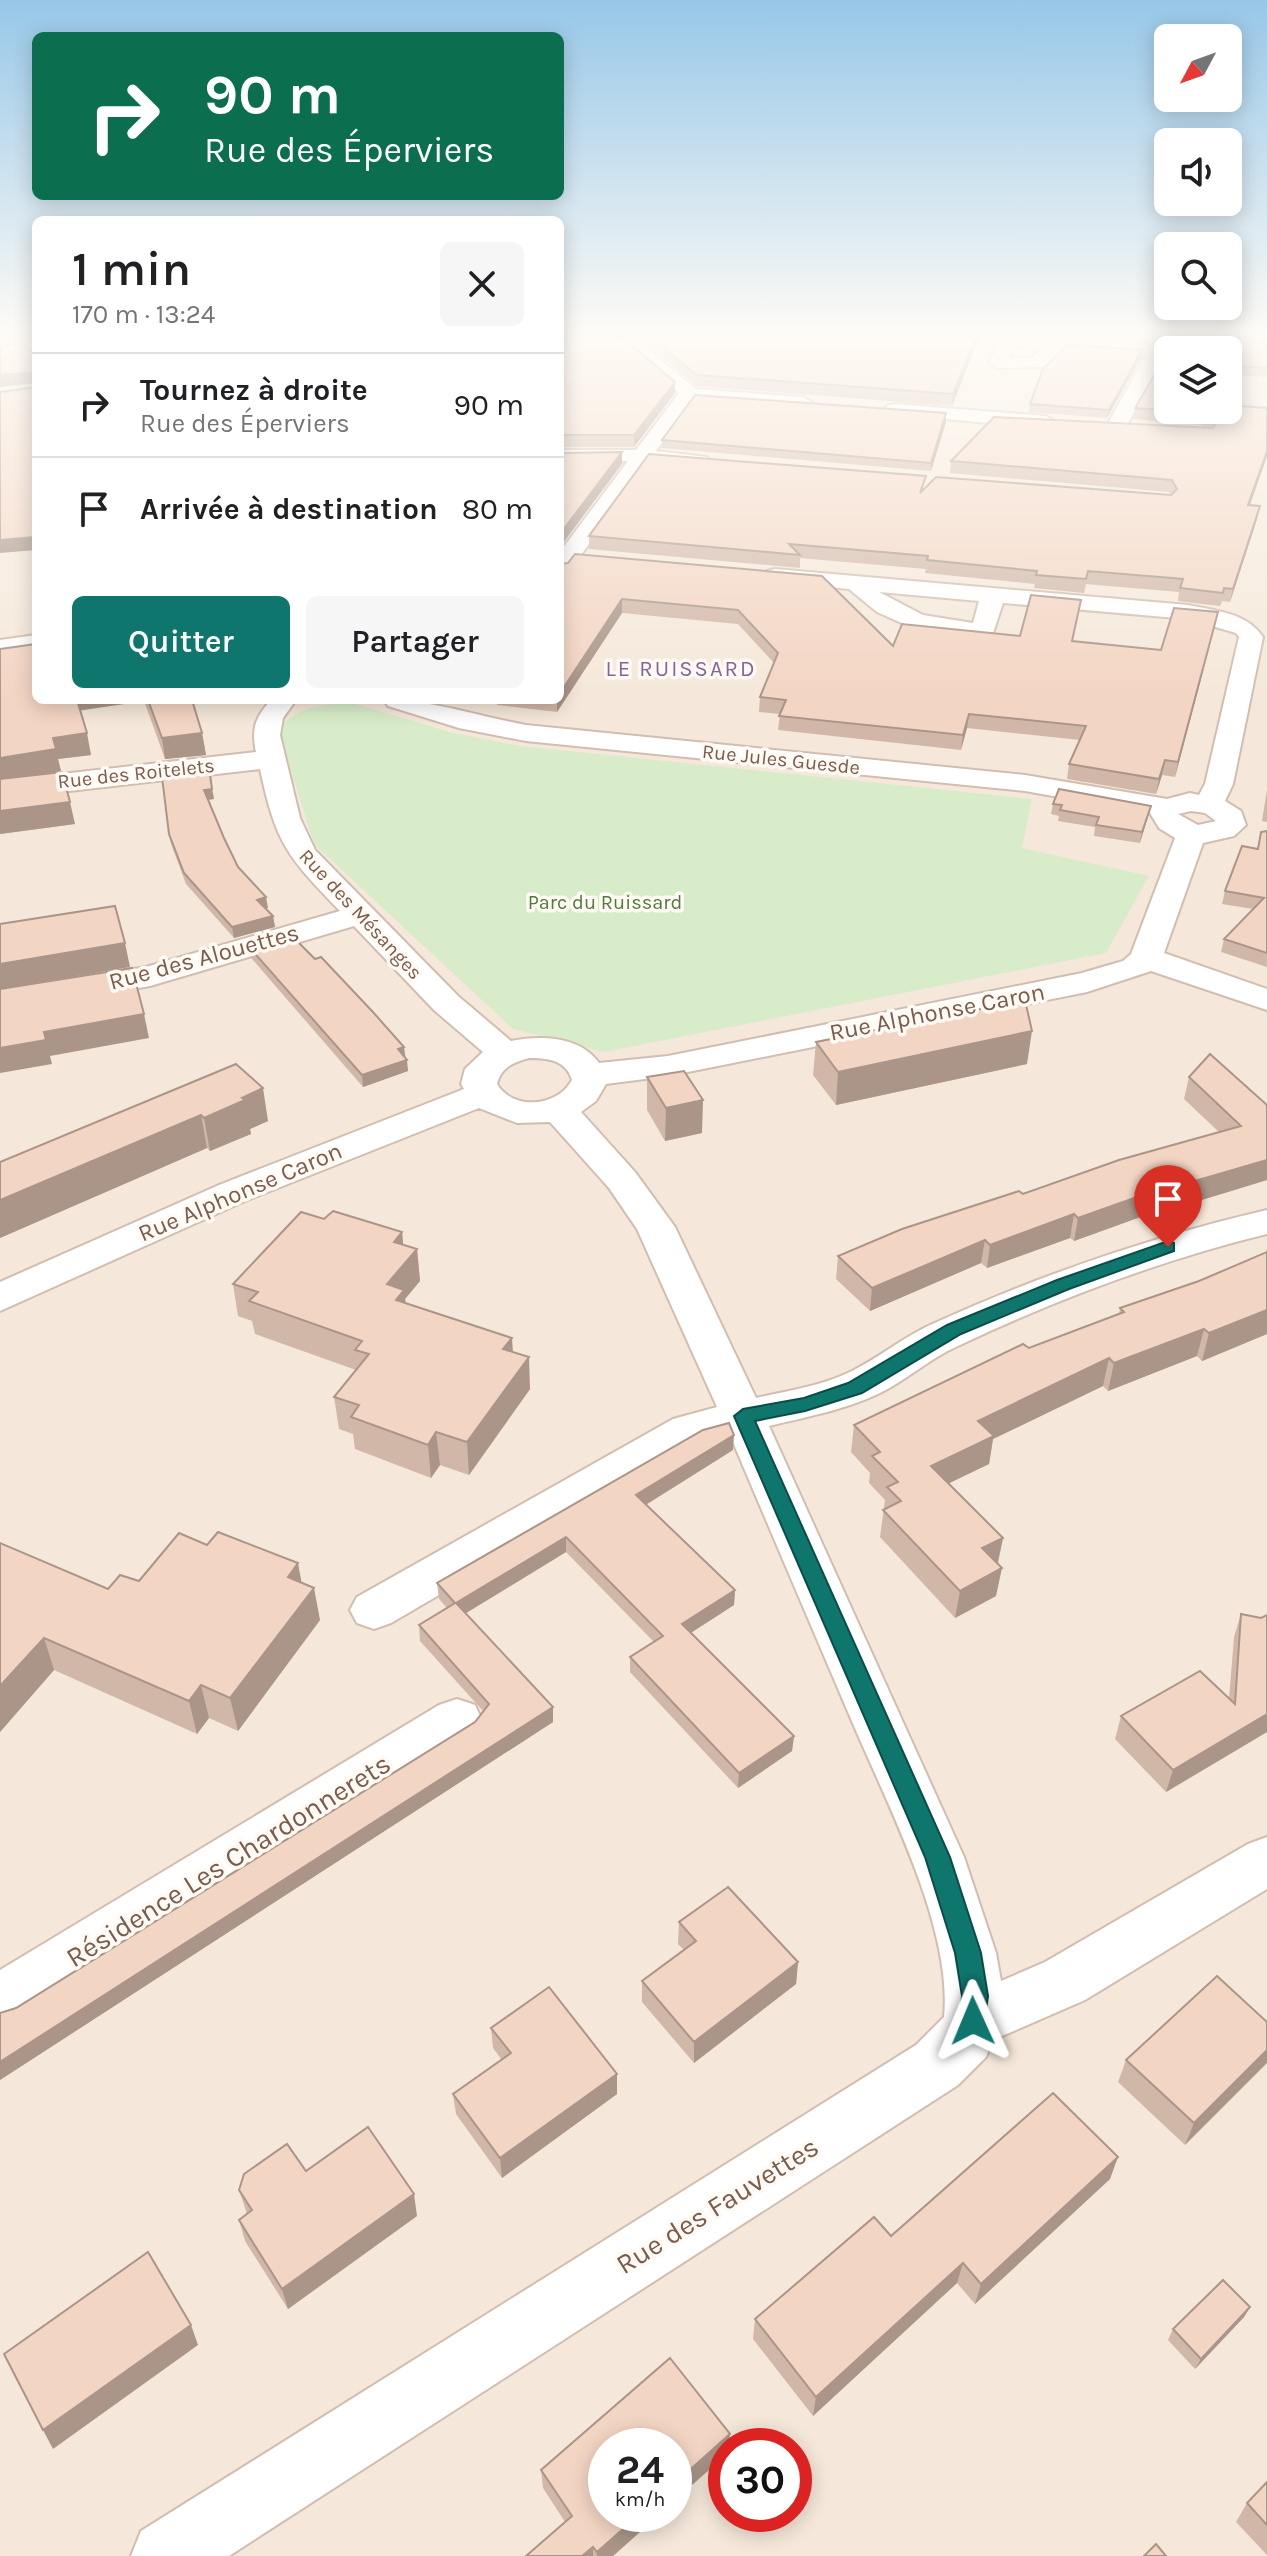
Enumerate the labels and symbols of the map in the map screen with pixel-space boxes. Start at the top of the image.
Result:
north arrow [1154,24,1242,112]
district label: LE RUISSARD [605,656,757,682]
street label: Rue Jules Guesde [701,740,861,779]
street label: Rue des Roitelets [56,754,216,793]
street label: Rue des Mésanges [294,844,427,984]
park label: Parc du Ruissard [528,891,682,914]
street label: Rue des Alouettes [106,918,302,996]
street label: Rue Alphonse Caron [827,977,1047,1047]
street label: Rue Alphonse Caron [134,1136,346,1248]
pin [1134,1165,1202,1247]
street label: Résidence Les Chardonnerets [60,1747,397,1974]
position arrow [931,1979,1015,2063]
street label: Rue des Fauvettes [610,2130,825,2281]
speed limit sign: 30 [708,2428,812,2532]

